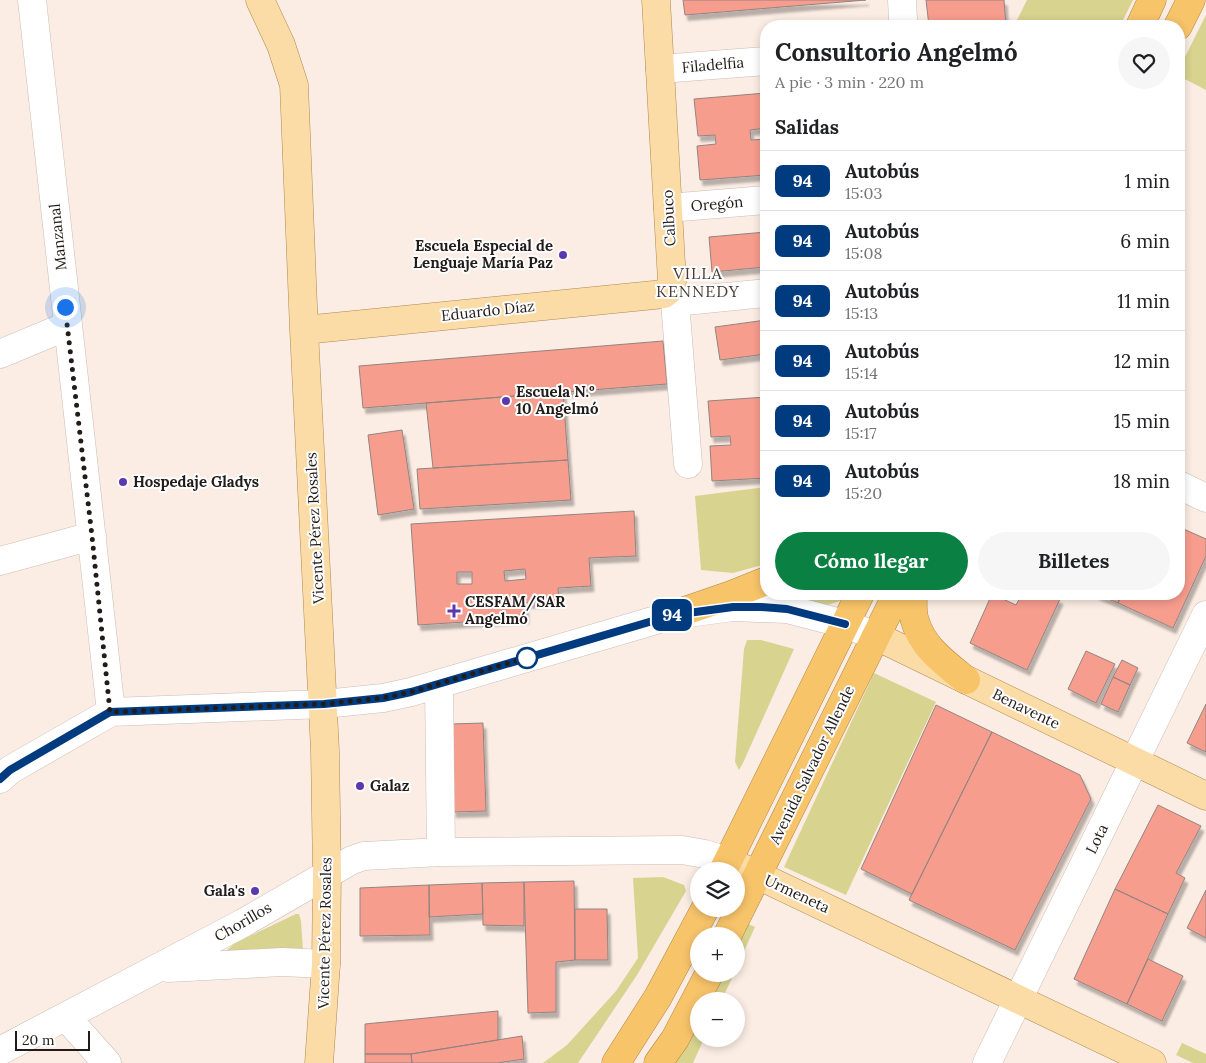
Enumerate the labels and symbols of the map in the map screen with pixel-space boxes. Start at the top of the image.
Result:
street label: Filadelfia [681,52,745,77]
street label: Calbuco [658,189,679,247]
street label: Oregón [690,192,744,215]
street label: Manzanal [45,203,70,271]
place label: Escuela Especial de Lenguaje María Paz [413,236,553,272]
marker: Escuela Especial de Lenguaje María Paz [557,249,569,261]
district label: VILLA KENNEDY [656,263,740,301]
your location [53,295,78,320]
street label: Eduardo Díaz [440,296,536,325]
place label: Escuela N.º 10 Angelmó [516,382,599,418]
marker: Escuela N.º 10 Angelmó [500,395,512,407]
street label: Vicente Pérez Rosales [301,452,328,605]
place label: Hospedaje Gladys [133,472,259,491]
marker: Hospedaje Gladys [117,476,129,488]
place label: CESFAM/SAR Angelmó [465,592,566,628]
line badge: 94 [650,599,694,631]
marker: CESFAM/SAR Angelmó [447,604,461,618]
unlabelled marker [516,647,538,669]
street label: Avenida Salvador Allende [764,682,858,848]
street label: Benavente [989,684,1063,733]
place label: Galaz [370,776,410,795]
marker: Galaz [354,780,366,792]
street label: Lota [1081,820,1112,857]
street label: Vicente Pérez Rosales [314,857,335,1010]
street label: Urmeneta [761,870,833,917]
place label: Gala's [204,881,245,900]
marker: Gala's [249,885,261,897]
street label: Chorillos [211,898,275,946]
scale bar [15,1028,90,1051]

